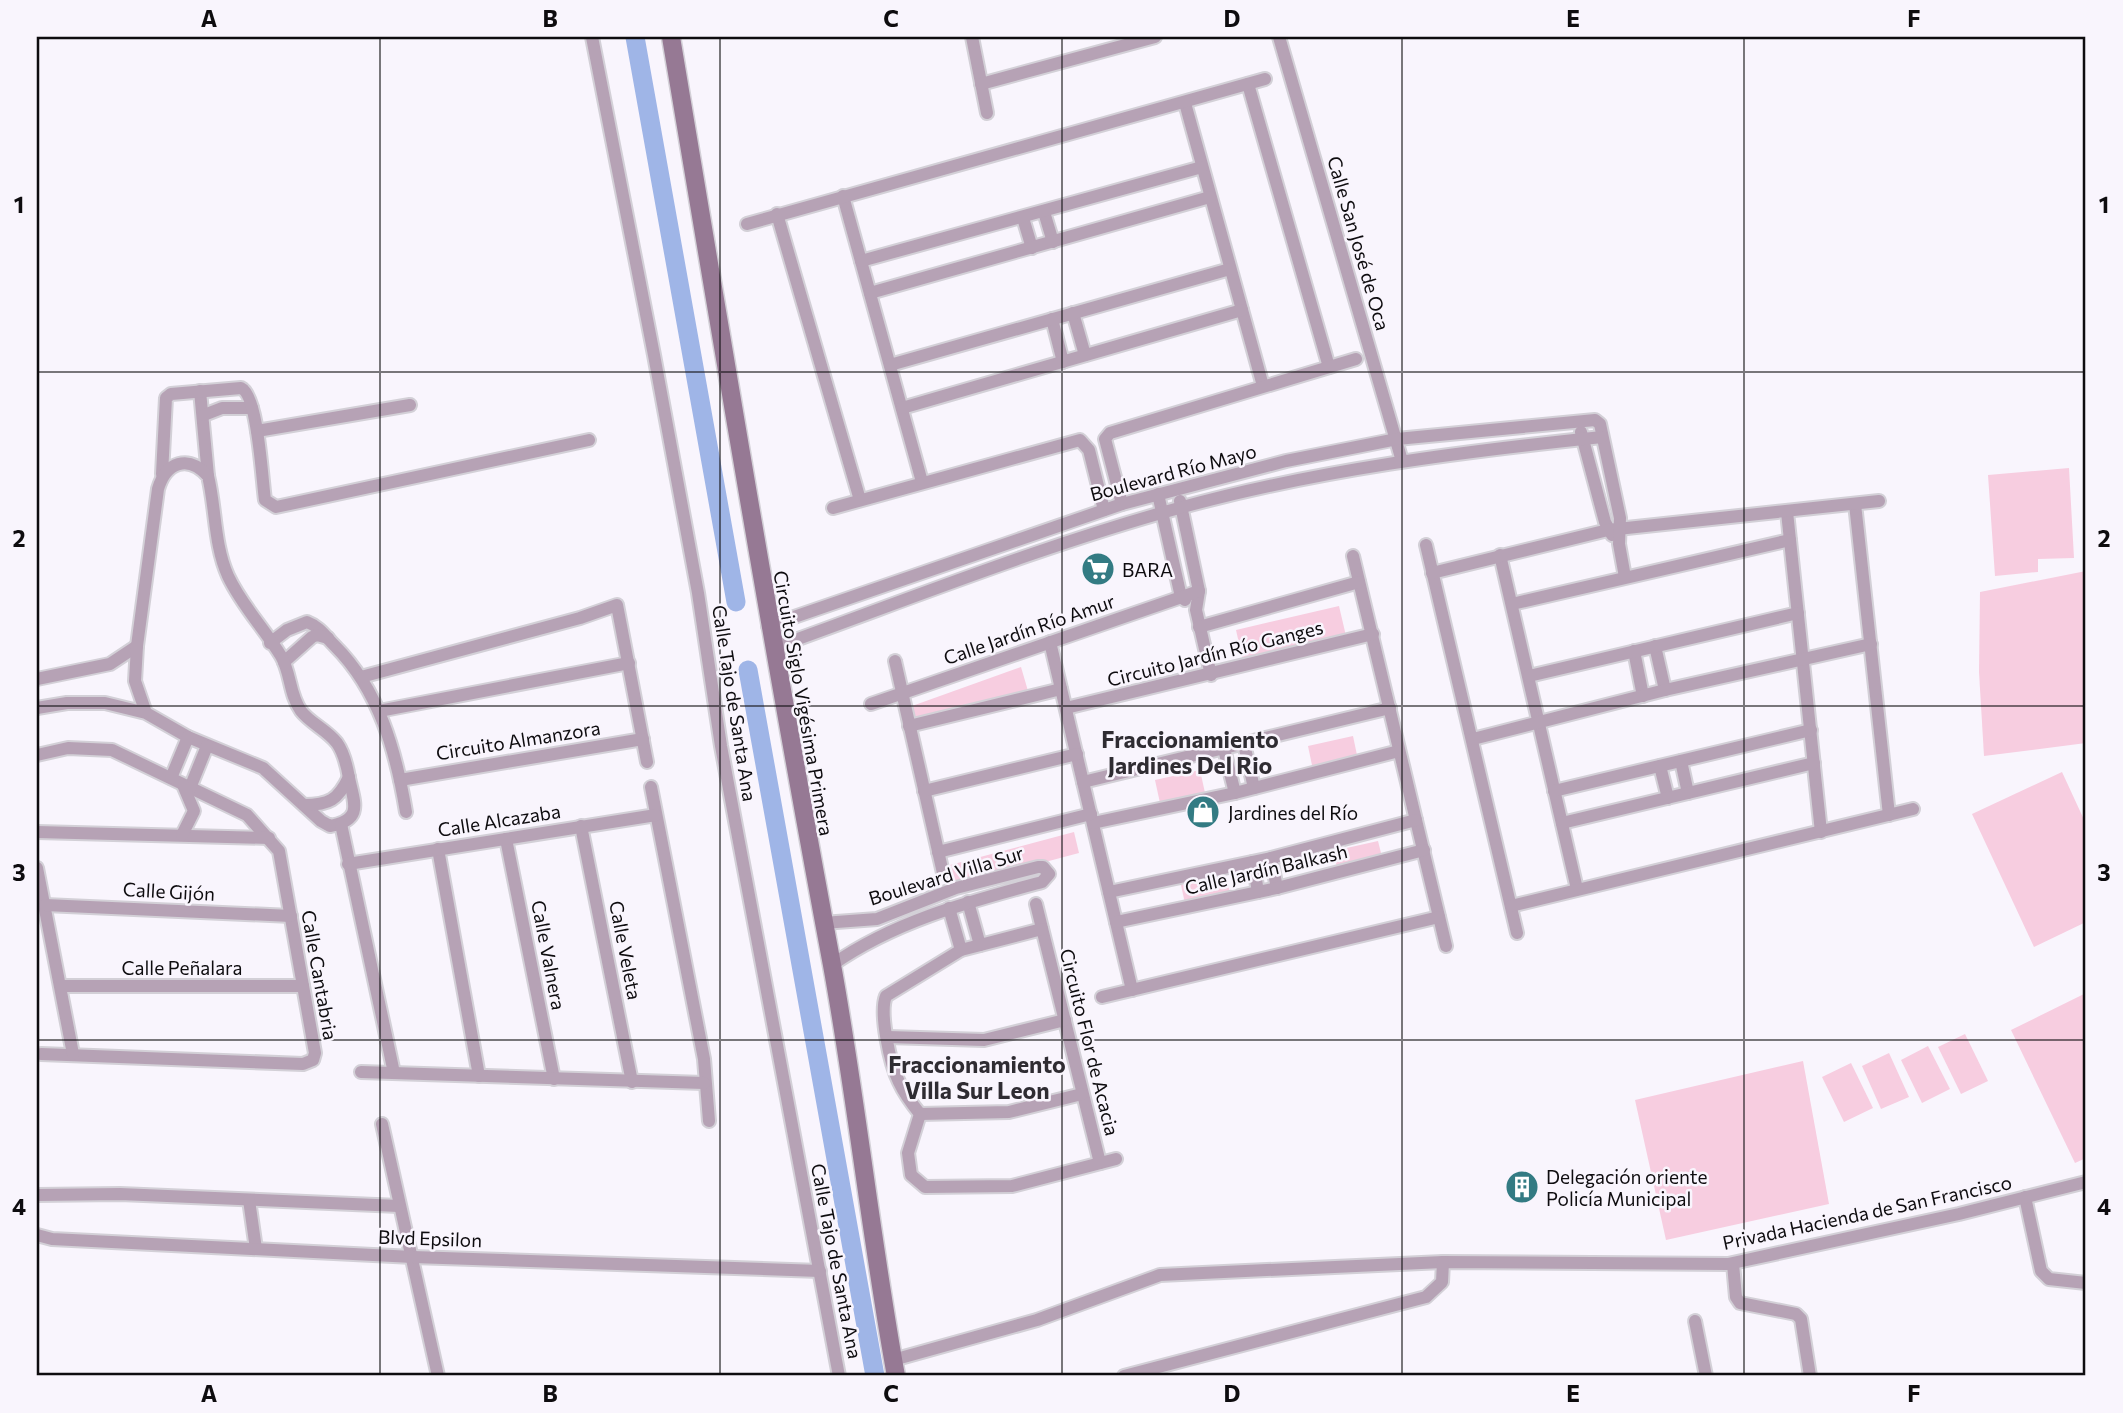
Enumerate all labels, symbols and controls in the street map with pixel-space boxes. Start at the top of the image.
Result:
text: A [201,4,218,32]
text: B [542,4,558,32]
text: C [883,4,899,32]
text: D [1224,4,1241,32]
text: E [1566,4,1580,32]
text: F [1907,4,1921,32]
street label: Calle San José de Oca [1323,153,1395,333]
text: 1 [14,190,24,218]
text: 1 [2099,190,2109,218]
street label: Boulevard Río Mayo [1087,439,1259,505]
text: 2 [12,524,26,552]
text: 2 [2097,524,2111,552]
supermarket icon: BARA [1079,550,1117,588]
place label: BARA [1122,558,1173,581]
street label: Circuito Siglo Vigésima Primera [769,569,839,837]
street label: Calle Jardín Río Amur [940,589,1118,669]
street label: Calle Tajo de Santa Ana [708,603,762,803]
street label: Circuito Jardín Río Ganges [1105,615,1325,691]
street label: Circuito Almanzora [434,716,602,764]
district label: Fraccionamiento Jardines Del Rio [1101,725,1279,779]
shop icon: Jardines del Río [1184,793,1222,831]
street label: Calle Alcazaba [436,799,562,841]
place label: Jardines del Río [1228,801,1358,824]
street label: Calle Jardín Balkash [1182,839,1350,899]
street label: Boulevard Villa Sur [866,840,1027,909]
text: 3 [12,858,26,886]
text: 3 [2097,858,2111,886]
street label: Calle Gijón [122,877,216,905]
street label: Calle Valnera [527,898,571,1012]
street label: Calle Veleta [605,899,647,1001]
street label: Calle Cantabria [297,908,343,1042]
street label: Circuito Flor de Acacia [1056,946,1124,1138]
street label: Calle Peñalara [122,956,242,979]
district label: Fraccionamiento Villa Sur Leon [888,1050,1066,1104]
street label: Calle Tajo de Santa Ana [807,1161,867,1361]
place label: Delegación oriente Policía Municipal [1546,1165,1708,1210]
building icon: Delegación oriente Policía Municipal [1503,1168,1541,1206]
street label: Privada Hacienda de San Francisco [1720,1170,2014,1254]
text: 4 [12,1192,26,1220]
text: 4 [2097,1192,2111,1220]
street label: Blvd Epsilon [378,1225,482,1251]
text: A [201,1379,218,1407]
text: B [542,1379,558,1407]
text: C [883,1379,899,1407]
text: D [1224,1379,1241,1407]
text: E [1566,1379,1580,1407]
text: F [1907,1379,1921,1407]

